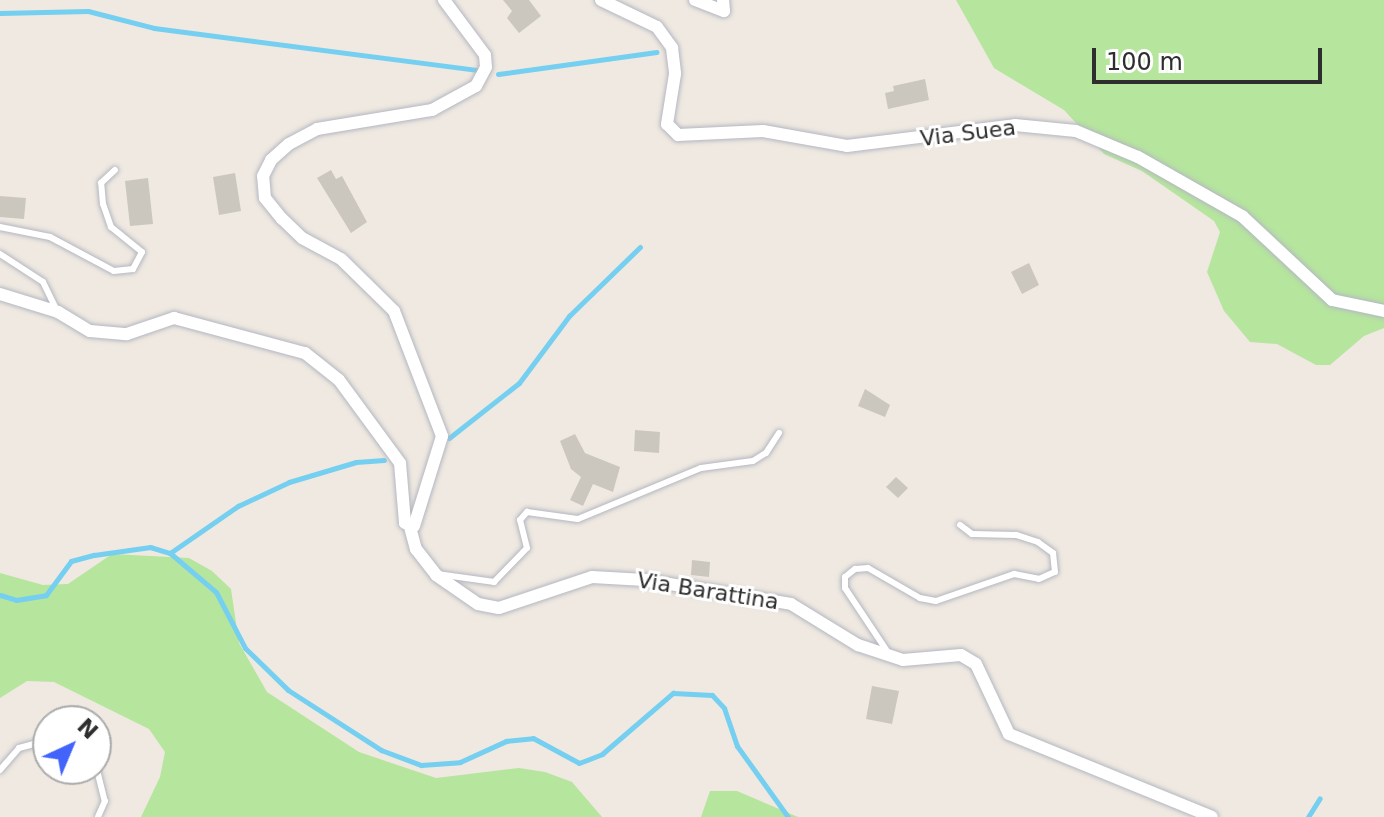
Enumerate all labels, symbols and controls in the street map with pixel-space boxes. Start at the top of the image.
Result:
scale bar [1096,32,1326,82]
text: 100 m [1106,48,1183,76]
street label: Via Suea [919,114,1017,152]
street label: Via Barattina [635,567,781,615]
north arrow [32,705,112,785]
text: N [72,713,103,744]

